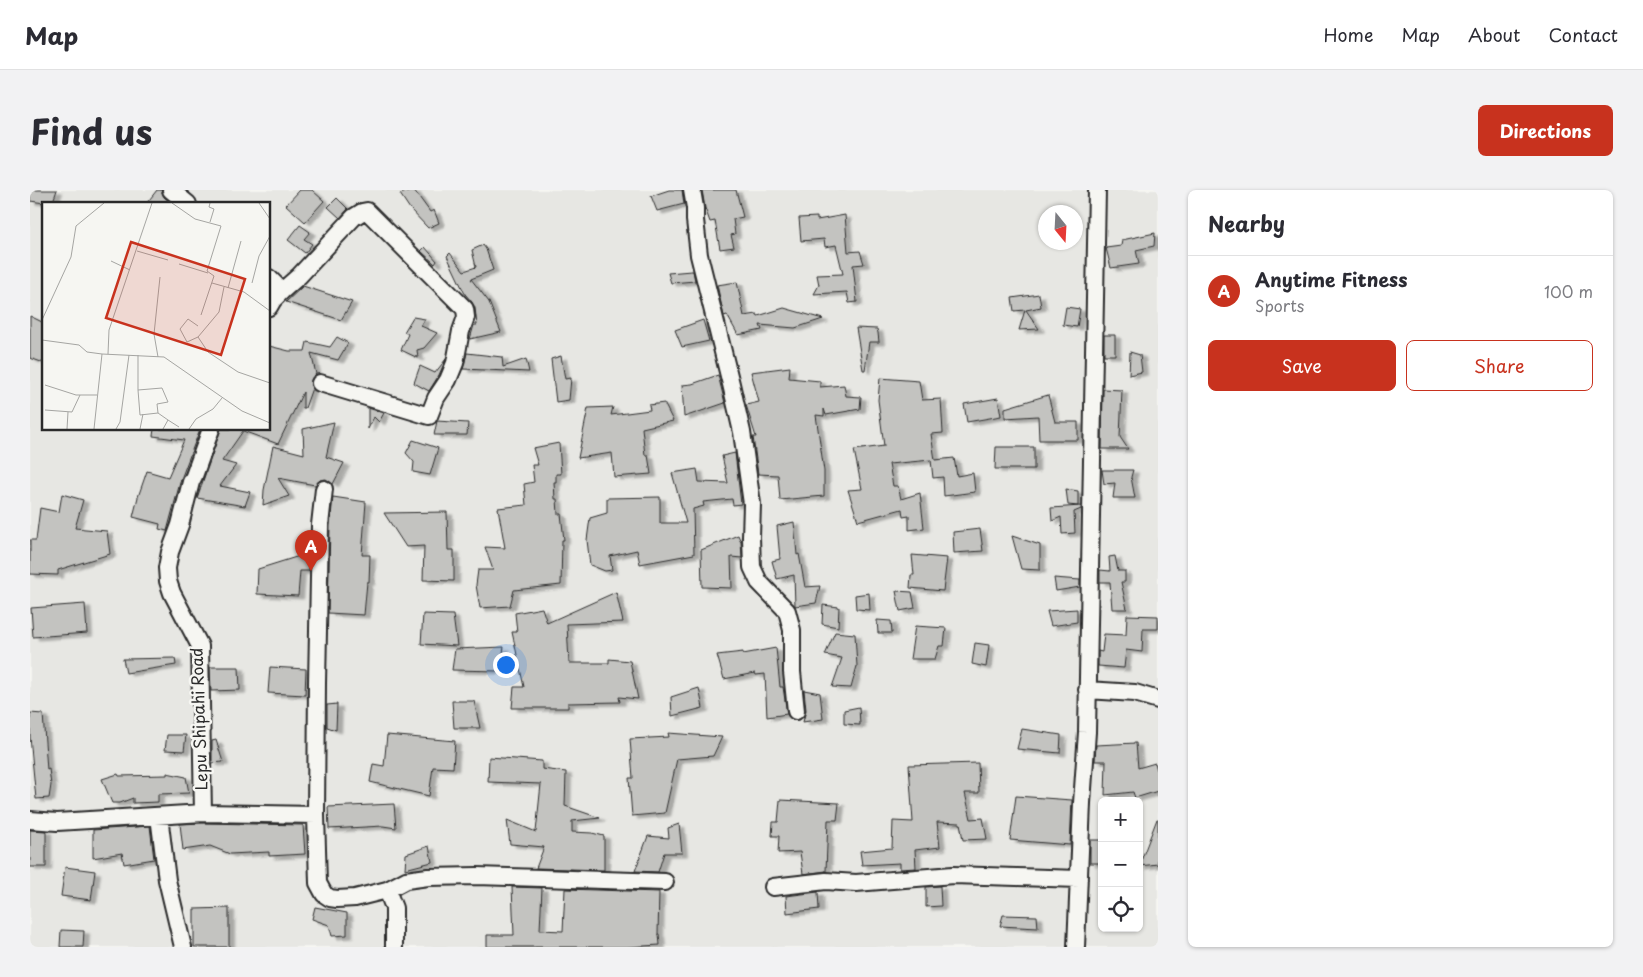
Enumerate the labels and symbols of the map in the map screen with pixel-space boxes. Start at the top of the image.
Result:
inset map [42,202,270,430]
north arrow [1038,205,1083,250]
pin: A [295,530,327,571]
street label: Lepu Shipahi Road [184,647,212,791]
your location [493,652,519,678]

